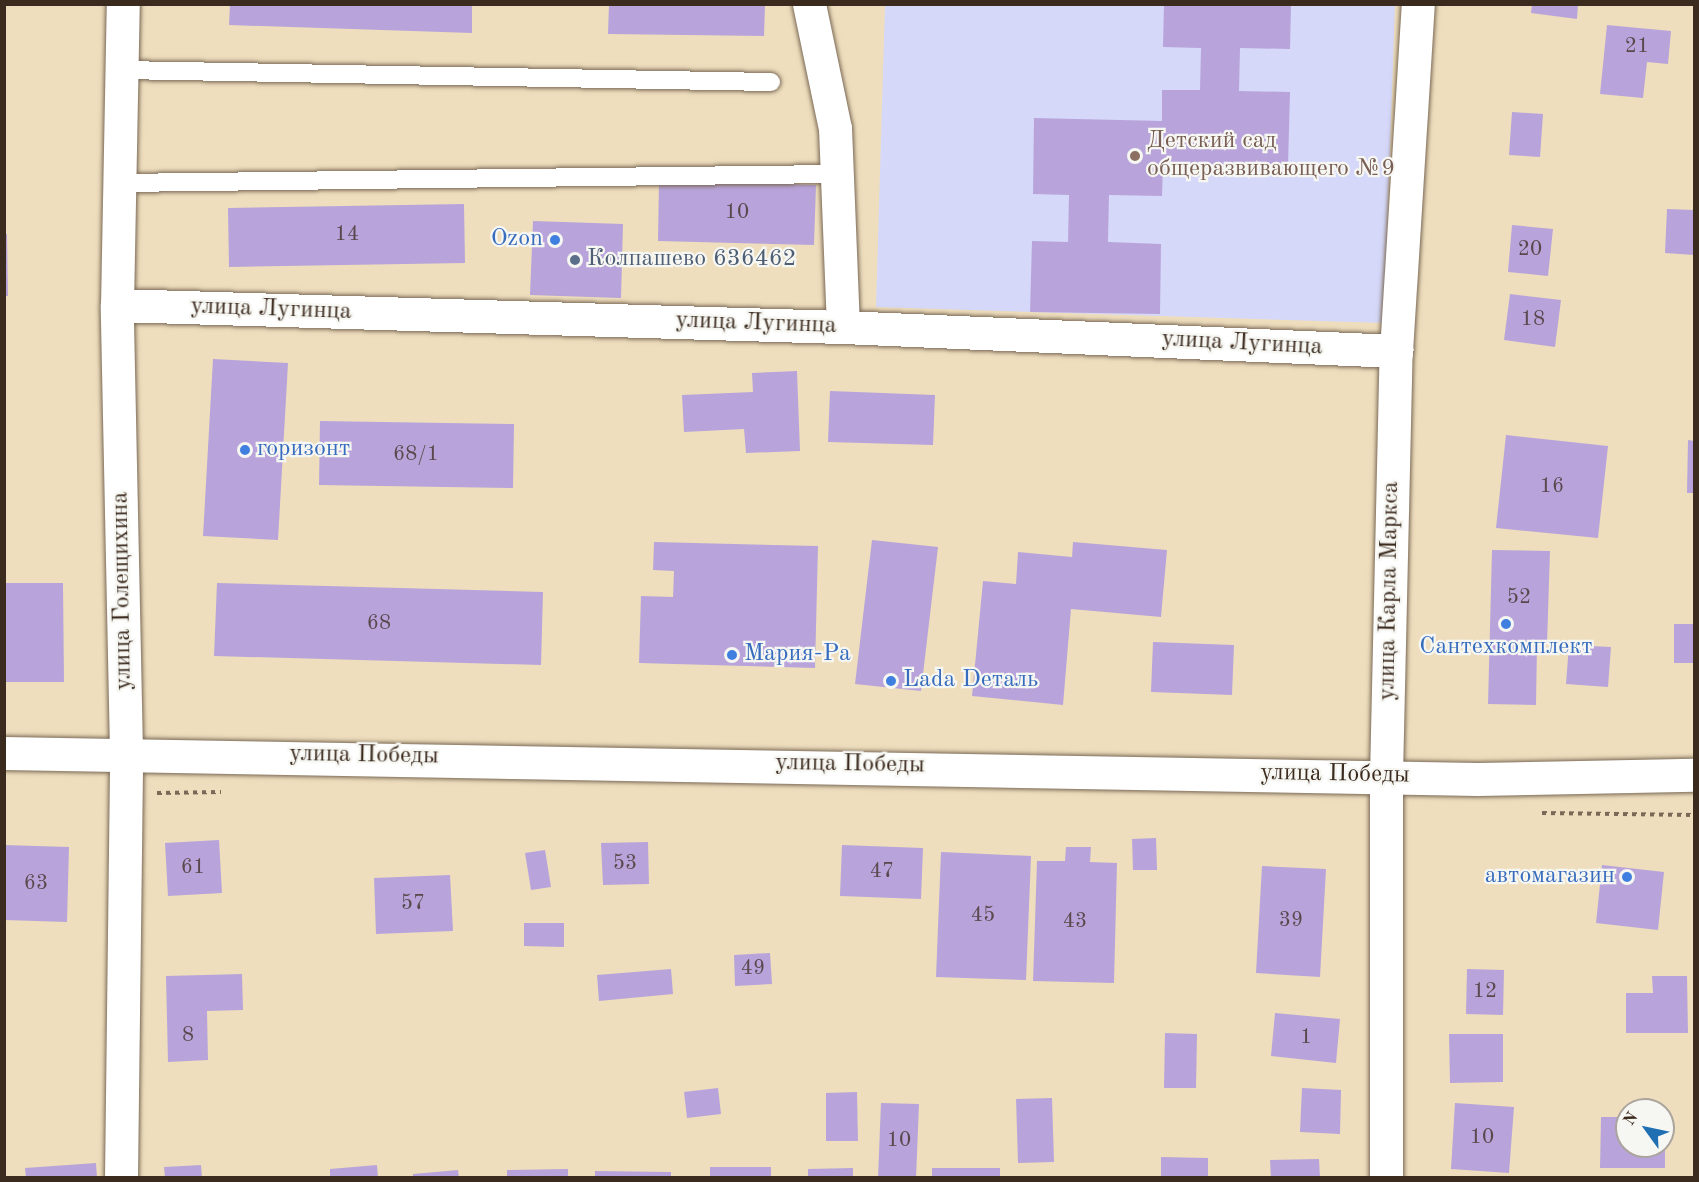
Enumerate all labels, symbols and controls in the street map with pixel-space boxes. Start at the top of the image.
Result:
house number: 21 [1625,34,1649,60]
place label: Детский сад общеразвивающего №9 [1147,128,1395,184]
marker: Детский сад общеразвивающего №9 [1128,149,1142,163]
house number: 10 [725,200,749,226]
house number: 14 [335,222,359,248]
place label: Ozon [491,226,543,254]
marker: Ozon [548,233,562,247]
house number: 20 [1518,237,1542,263]
place label: Колпашево 636462 [587,246,796,274]
marker: Колпашево 636462 [568,253,582,267]
street label: улица Лугинца [190,293,352,327]
street label: улица Лугинца [675,307,837,341]
house number: 18 [1521,307,1545,333]
street label: улица Лугинца [1161,325,1323,363]
place label: горизонт [257,436,350,464]
house number: 68/1 [393,442,439,468]
marker: горизонт [238,443,252,457]
house number: 16 [1540,474,1564,500]
street label: улица Карла Маркса [1374,481,1406,701]
street label: улица Голещихина [107,491,139,691]
house number: 52 [1507,585,1531,611]
house number: 68 [367,611,391,637]
marker: Сантехкомплект [1499,617,1513,631]
place label: Сантехкомплект [1419,634,1593,662]
place label: Мария-Ра [744,641,851,669]
marker: Мария-Ра [725,648,739,662]
place label: Lada Dеталь [903,667,1038,695]
marker: Lada Dеталь [884,674,898,688]
street label: улица Победы [289,740,439,772]
street label: улица Победы [775,749,925,781]
street label: улица Победы [1260,759,1410,791]
house number: 53 [613,851,637,877]
house number: 61 [181,855,205,881]
house number: 47 [870,859,894,885]
place label: автомагазин [1485,863,1615,891]
marker: автомагазин [1620,870,1634,884]
house number: 63 [24,871,48,897]
house number: 57 [401,891,425,917]
house number: 45 [971,903,995,929]
house number: 39 [1279,908,1303,934]
house number: 43 [1063,909,1087,935]
house number: 49 [741,956,765,982]
house number: 12 [1473,979,1497,1005]
house number: 8 [182,1023,194,1049]
house number: 1 [1300,1025,1312,1051]
north arrow [1615,1098,1675,1158]
text: N [1622,1110,1642,1129]
house number: 10 [1470,1125,1494,1151]
house number: 10 [887,1128,911,1154]

